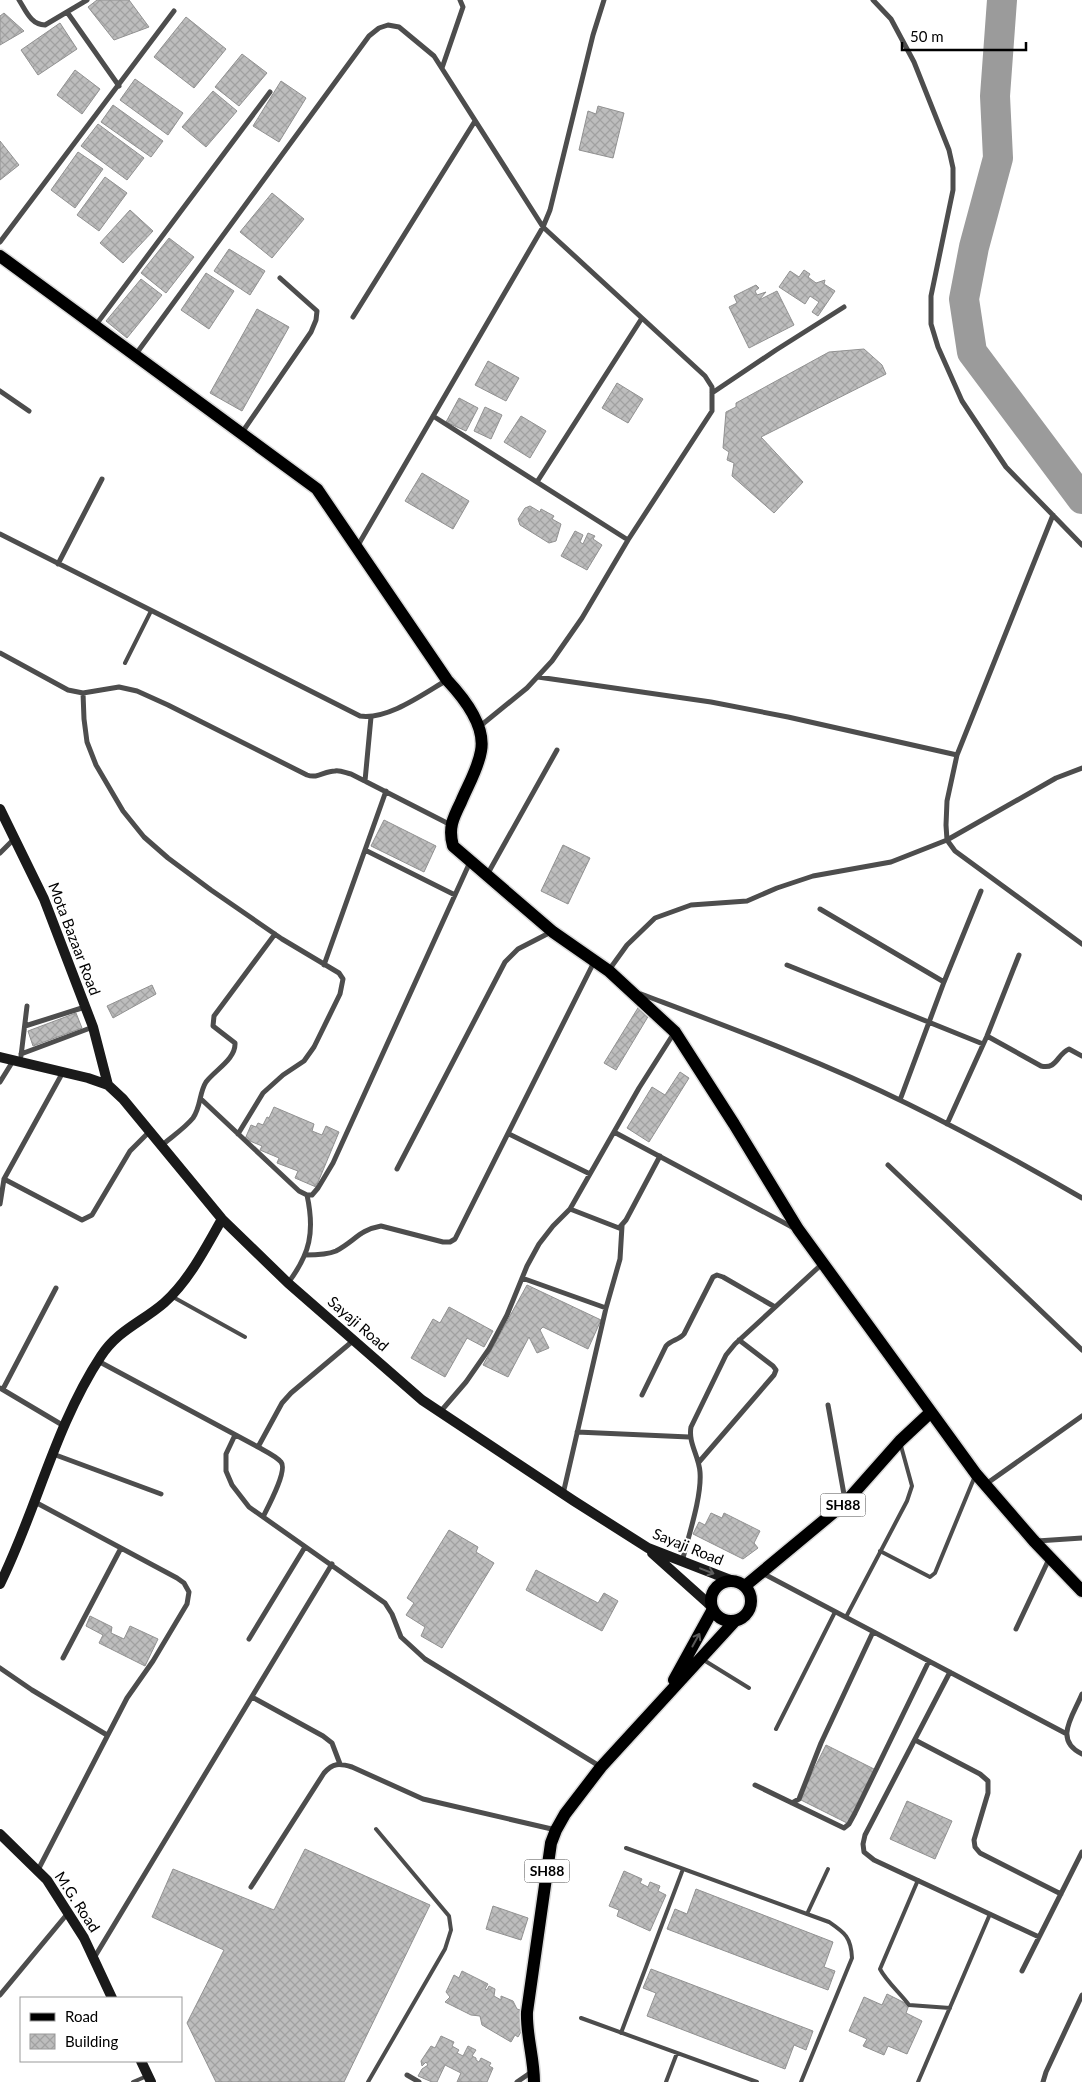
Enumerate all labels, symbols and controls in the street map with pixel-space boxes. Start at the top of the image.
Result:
scale bar [902,20,1026,52]
text: 50 m [910,27,944,45]
street label: Mota Bazaar Road [45,880,105,998]
street label: Sayaji Road [325,1292,393,1355]
road number: SH88 [820,1494,866,1516]
street label: Sayaji Road [650,1524,726,1568]
one-way arrow [699,1567,714,1576]
one-way arrow [691,1632,701,1647]
road number: SH88 [524,1860,570,1882]
street label: M.G. Road [52,1868,104,1935]
legend [20,1997,182,2062]
text: Road [65,2007,98,2025]
text: Building [65,2032,118,2050]

